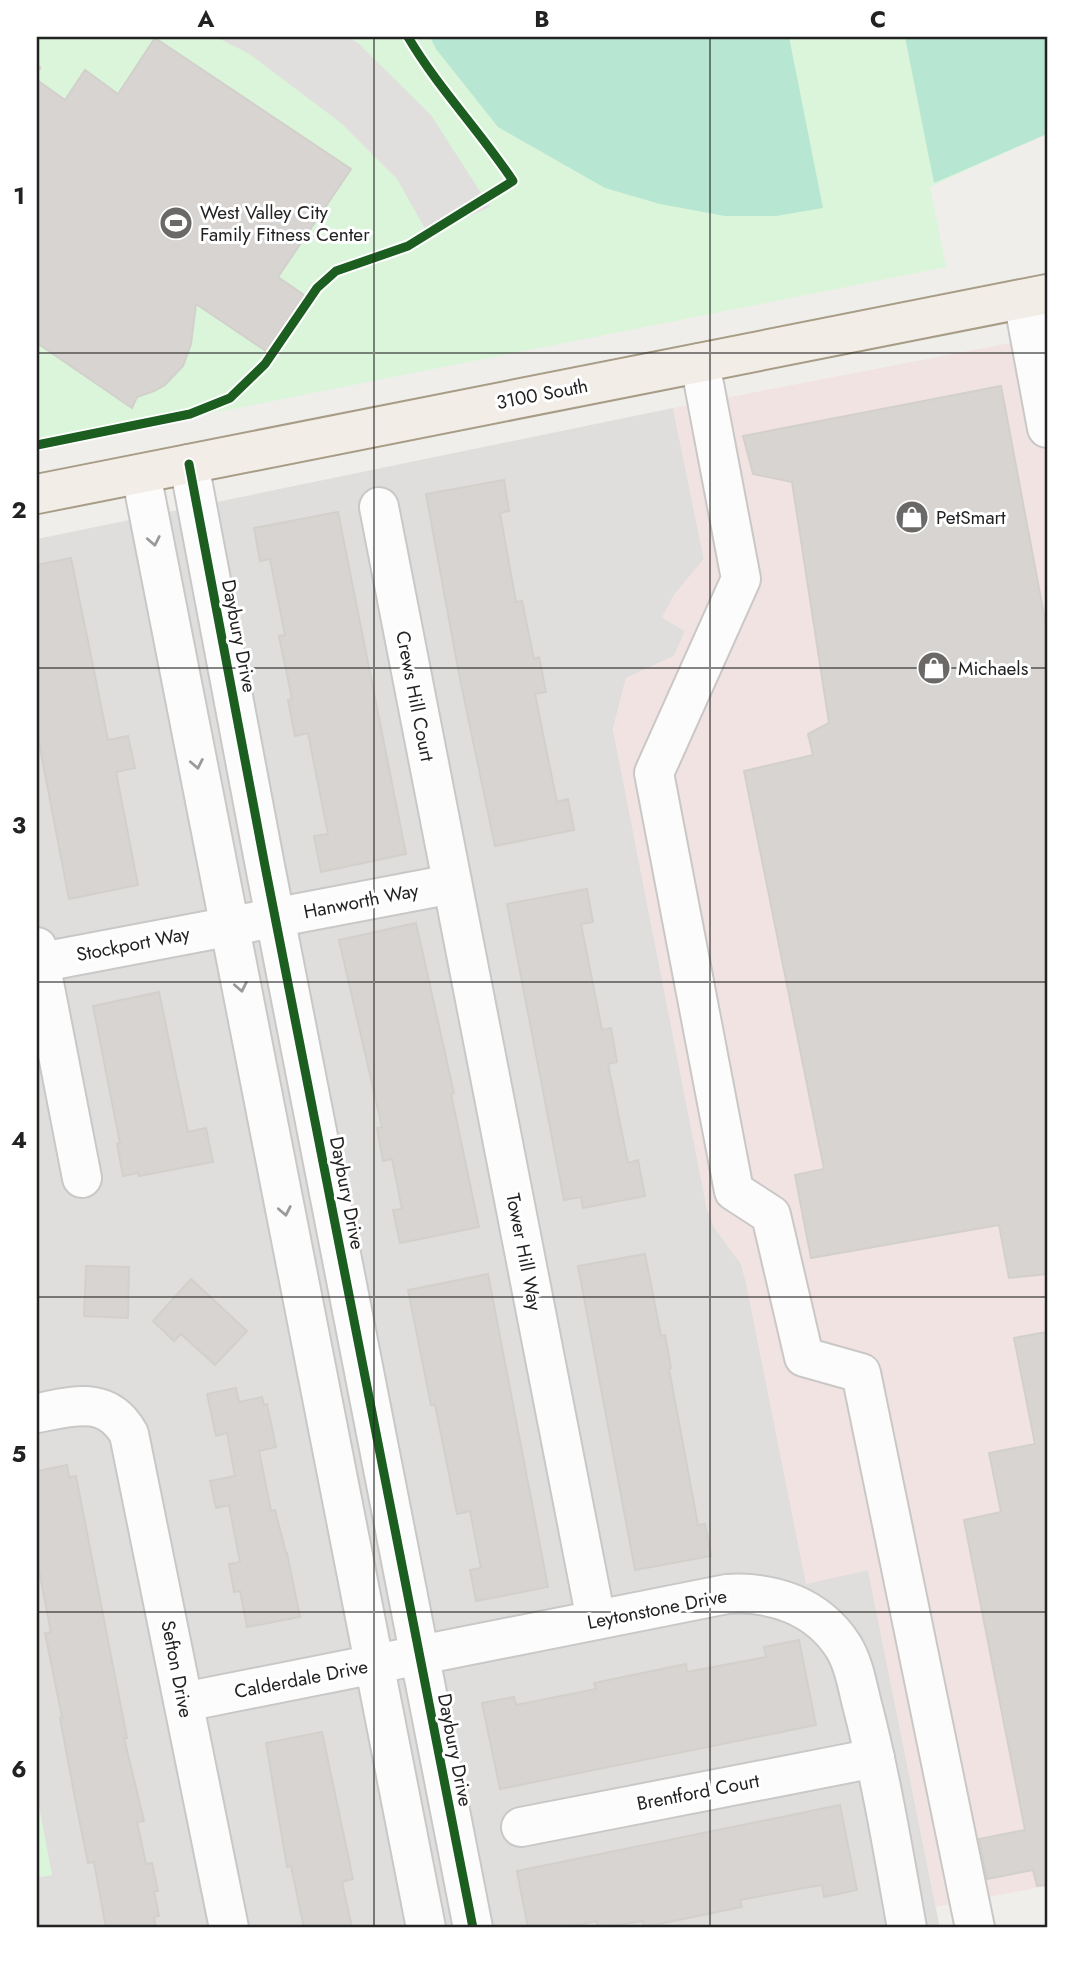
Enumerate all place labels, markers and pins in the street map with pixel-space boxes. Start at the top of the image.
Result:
place label: West Valley City Family Fitness Center [200,199,370,248]
sports icon: West Valley City Family Fitness Center [157,204,195,242]
shop icon: PetSmart [893,498,931,536]
place label: PetSmart [936,504,1006,531]
shop icon: Michaels [915,649,953,687]
place label: Michaels [958,655,1029,682]

